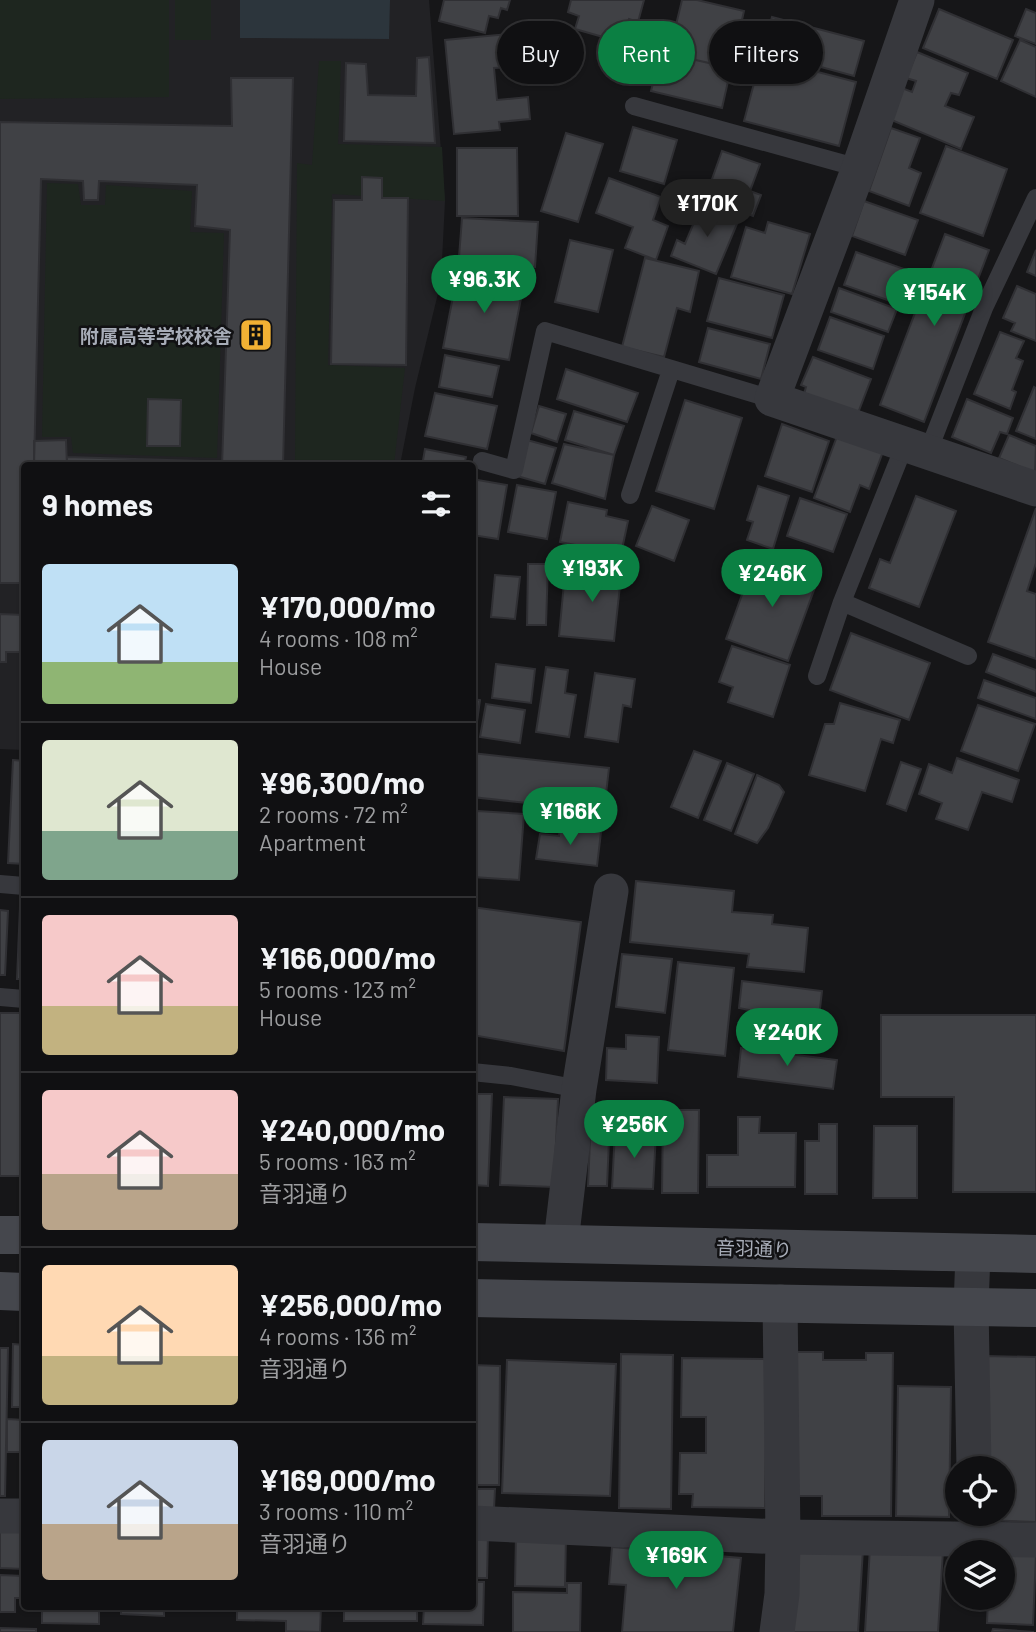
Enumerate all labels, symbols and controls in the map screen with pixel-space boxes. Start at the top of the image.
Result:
chip: Buy [497,21,584,84]
chip: Rent [598,21,695,84]
chip: Filters [709,21,823,84]
pin: ¥170K [658,180,756,239]
text: ¥170K [676,188,738,216]
pin: ¥96.3K [427,256,541,315]
text: ¥96.3K [447,264,521,292]
pin: ¥154K [885,268,983,328]
text: ¥154K [902,277,966,305]
building icon: 附属高等学校校舎 [237,316,275,354]
place label: 附属高等学校校舎 [80,324,232,347]
icon: filters [417,485,455,523]
text: 9 homes [42,486,153,522]
pin: ¥193K [543,544,641,604]
pin: ¥246K [723,550,821,609]
text: ¥193K [561,553,623,581]
text: ¥246K [737,558,807,586]
text: ¥170,000/mo [259,588,436,624]
icon: home [98,592,182,676]
text: 4 rooms · 108 m² [259,624,418,652]
text: House [259,652,322,680]
text: ¥96,300/mo [259,764,425,800]
icon: home [98,768,182,852]
pin: ¥166K [521,788,619,847]
text: ¥166K [538,796,602,824]
text: 2 rooms · 72 m² [259,800,408,828]
text: Apartment [259,828,366,856]
text: ¥166,000/mo [259,939,436,975]
icon: home [98,943,182,1027]
text: 5 rooms · 123 m² [259,975,416,1003]
text: House [259,1003,322,1031]
pin: ¥240K [738,1009,836,1068]
text: ¥240K [752,1017,822,1045]
pin: ¥256K [585,1100,683,1160]
text: ¥256K [600,1109,668,1137]
text: ¥240,000/mo [259,1111,445,1147]
icon: home [98,1118,182,1202]
text: 5 rooms · 163 m² [259,1147,416,1175]
text: 音羽通り [259,1179,351,1207]
street label: 音羽通り [716,1235,792,1261]
text: ¥256,000/mo [259,1286,442,1322]
icon: home [98,1293,182,1377]
text: 4 rooms · 136 m² [259,1322,417,1350]
text: 音羽通り [259,1354,351,1382]
map controls [945,1456,1015,1610]
button: locate [945,1456,1015,1526]
text: ¥169,000/mo [259,1461,436,1497]
icon: home [98,1468,182,1552]
text: 3 rooms · 110 m² [259,1497,413,1525]
text: 音羽通り [259,1529,351,1557]
pin: ¥169K [627,1532,725,1591]
text: ¥169K [645,1540,707,1568]
button: layers [945,1540,1015,1610]

